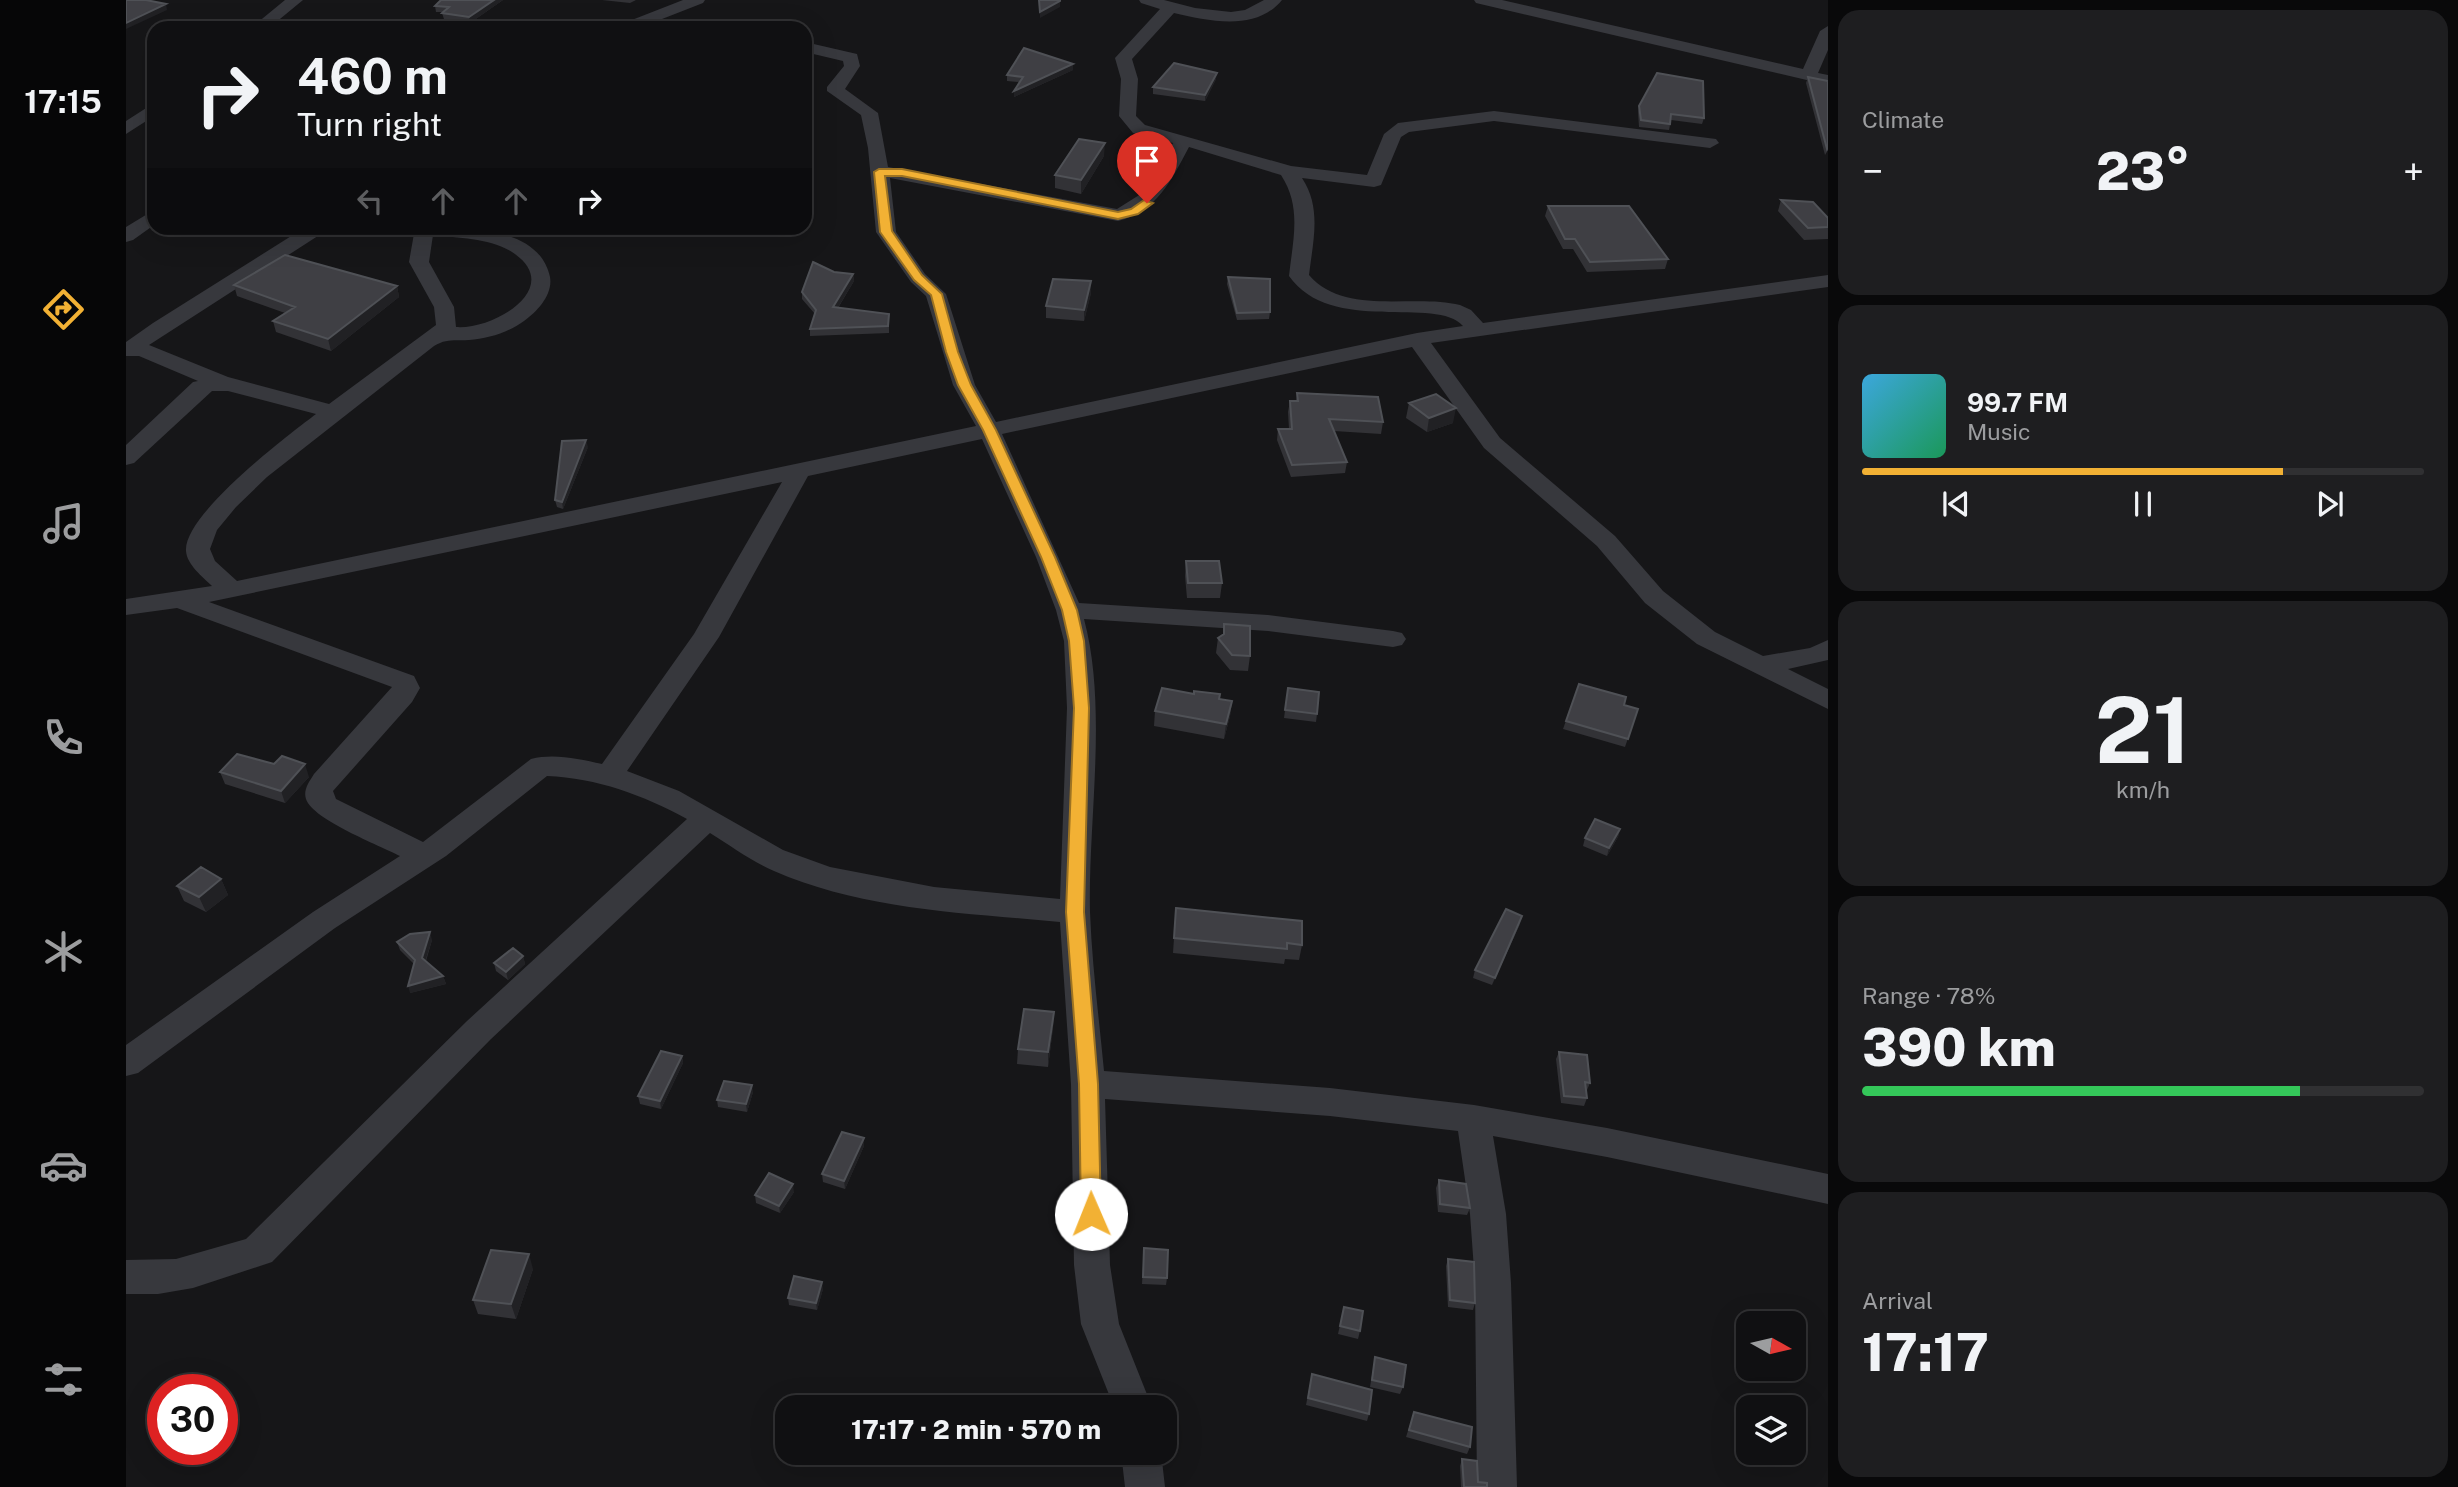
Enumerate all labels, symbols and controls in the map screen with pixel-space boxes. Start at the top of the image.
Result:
text: 460 m [297,47,448,105]
icon: right [182,49,273,140]
text: 17:15 [24,83,102,120]
text: Turn right [297,106,442,143]
text: Climate [1862,106,1944,133]
pin [1117,131,1177,203]
text: 23° [2096,141,2190,202]
icon: arrive [1128,142,1166,180]
text: − [1862,149,1883,194]
text: + [2403,149,2424,194]
icon: left [351,182,389,220]
icon: ahead [424,182,462,220]
icon: ahead [497,182,535,220]
icon: right [570,182,608,220]
icon: directions [39,285,88,334]
text: 99.7 FM [1967,387,2068,418]
text: Music [1967,418,2031,445]
icon: previous [1937,485,1975,523]
icon: pause [2124,485,2162,523]
icon: next [2311,485,2349,523]
icon: music [39,499,88,548]
text: 21 [2095,677,2191,783]
icon: phone [39,713,88,762]
text: km/h [2116,776,2170,803]
icon: climate [39,927,88,976]
text: Range · 78% [1862,982,1995,1009]
text: 390 km [1862,1017,2056,1078]
icon: car [39,1141,88,1190]
position arrow [1054,1177,1128,1251]
text: Arrival [1862,1287,1933,1314]
north arrow [1736,1311,1806,1381]
map controls [1736,1311,1806,1465]
text: 17:17 [1862,1322,1989,1383]
icon: filters [39,1355,88,1404]
speed limit sign: 30 [147,1374,238,1465]
button: layers [1736,1395,1806,1465]
text: 17:17 · 2 min · 570 m [851,1414,1101,1445]

